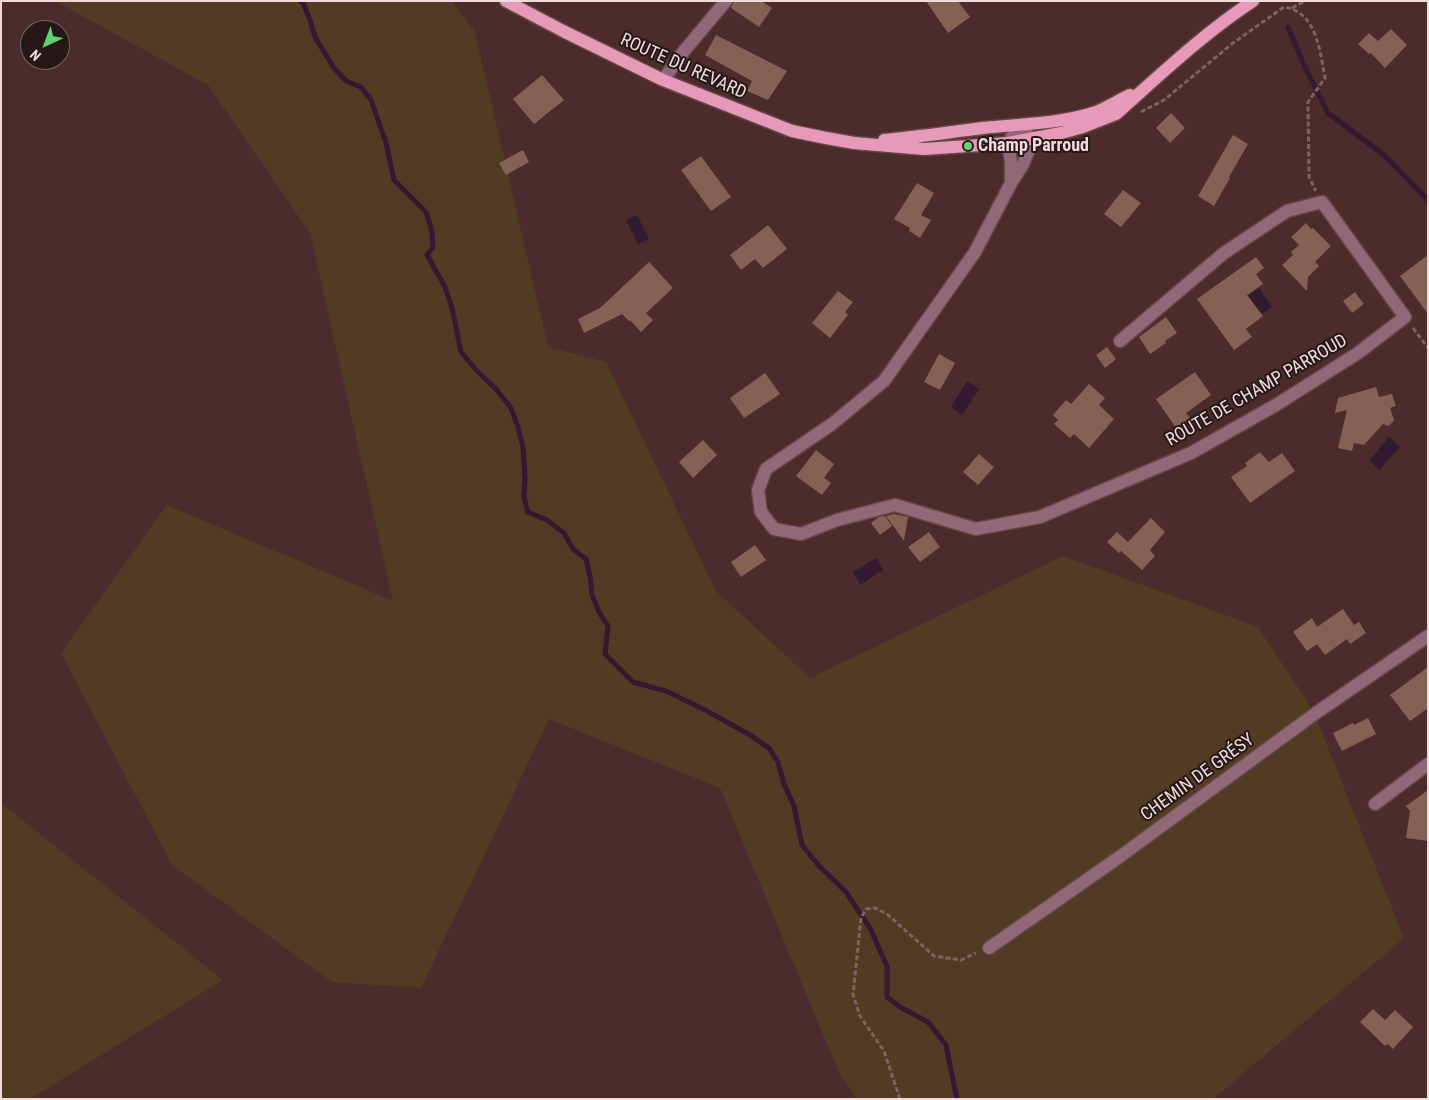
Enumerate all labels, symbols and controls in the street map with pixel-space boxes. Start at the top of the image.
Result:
north arrow [20,20,70,70]
street label: ROUTE DU REVARD [617,30,749,104]
text: N [27,46,44,64]
place label: Champ Parroud [978,135,1089,157]
marker: Champ Parroud [962,140,974,152]
street label: ROUTE DE CHAMP PARROUD [1163,330,1351,452]
street label: CHEMIN DE GRÉSY [1137,730,1259,826]

